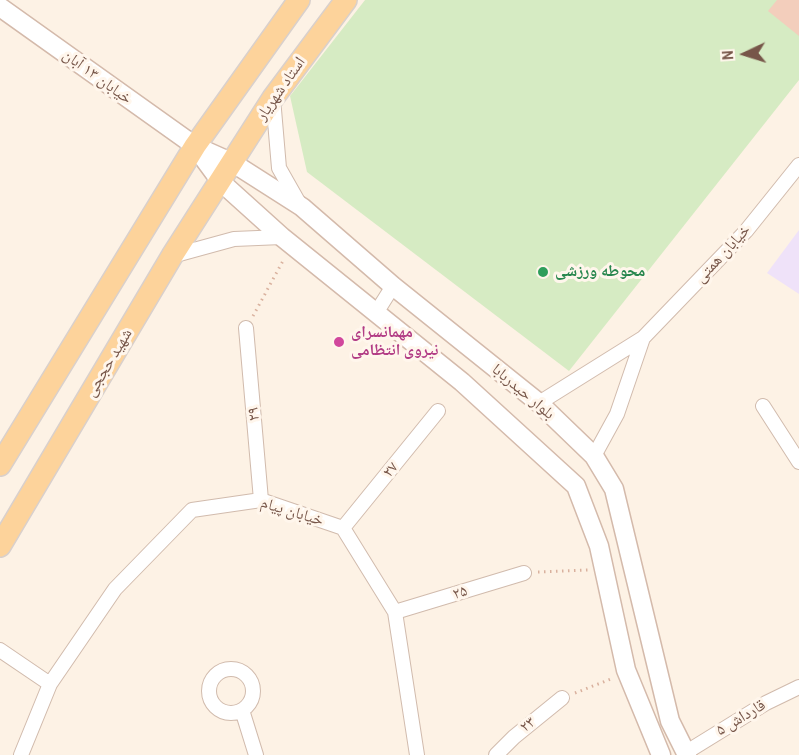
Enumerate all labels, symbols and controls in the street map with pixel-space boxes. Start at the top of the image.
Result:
north arrow [715,24,775,84]
street label: خیابان ۱۳ آبان [59,45,135,109]
text: N [716,50,738,61]
street label: استاد شهریار [252,54,310,124]
street label: خیابان همتی [691,221,755,287]
place label: محوطه ورزشی [555,262,645,282]
marker: محوطه ورزشی [536,265,550,279]
place label: مهمانسرای نیروی انتظامی [351,323,438,361]
street label: شهید حججی [81,325,137,401]
marker: مهمانسرای نیروی انتظامی [332,335,346,349]
street label: بلوار حیدربابا [488,360,558,424]
street label: ۲۹ [244,406,264,422]
street label: ۲۷ [379,458,403,482]
street label: خیابان پیام [258,493,326,531]
street label: ۲۵ [450,582,470,604]
street label: ۵ قارداش [713,696,769,740]
street label: ۲۳ [516,713,540,737]

